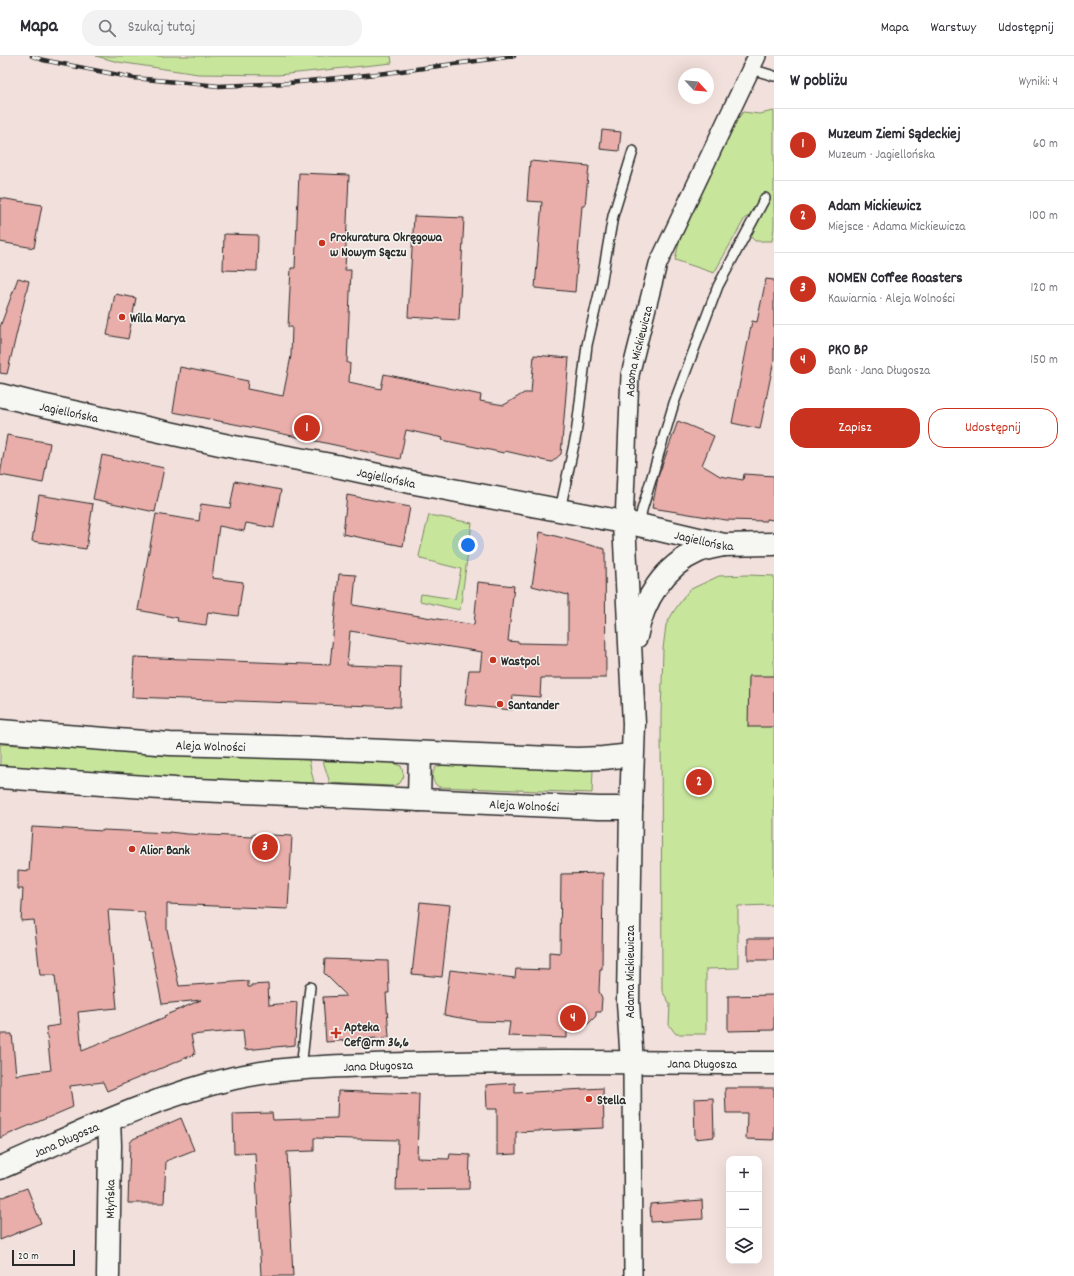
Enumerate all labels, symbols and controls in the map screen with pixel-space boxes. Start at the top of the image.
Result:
search box [82,10,362,46]
text: Mapa [20,14,58,41]
icon: search [96,17,118,39]
text: Szukaj tutaj [128,17,196,39]
text: Mapa [881,18,909,38]
text: Warstwy [931,18,976,38]
text: Udostępnij [998,18,1054,38]
north arrow [678,68,714,104]
text: W pobliżu [790,70,847,94]
text: Wyniki: 4 [1019,73,1058,92]
text: Muzeum Ziemi Sądeckiej [828,124,961,146]
text: 1 [802,135,804,154]
text: 60 m [1033,135,1058,154]
text: Muzeum · Jagiellońska [828,146,935,165]
text: Adam Mickiewicz [828,196,921,218]
text: 2 [800,207,806,226]
text: 100 m [1029,207,1058,226]
text: Miejsce · Adama Mickiewicza [828,218,965,237]
place label: Prokuratura Okręgowa w Nowym Sączu [330,229,443,263]
marker: Prokuratura Okręgowa w Nowym Sączu [317,238,327,248]
text: NOMEN Coffee Roasters [828,268,963,290]
text: 3 [800,279,806,298]
text: 120 m [1030,279,1058,298]
text: Kawiarnia · Aleja Wolności [828,290,955,309]
street label: Adama Mickiewicza [622,303,659,397]
place label: Willa Marya [130,310,186,329]
marker: Willa Marya [117,312,127,322]
text: PKO BP [828,340,868,362]
text: 4 [800,351,806,370]
text: 150 m [1030,351,1058,370]
text: Bank · Jana Długosza [828,362,930,381]
street label: Jagiellońska [37,398,101,429]
button: Zapisz [790,408,920,448]
button: Udostępnij [928,408,1058,448]
pin: 1 [294,413,320,443]
street label: Jagiellońska [355,464,418,495]
street label: Jagiellońska [672,527,734,557]
your location [458,535,478,555]
place label: Wastpol [501,653,541,672]
marker: Wastpol [488,655,498,665]
place label: Santander [508,697,561,716]
marker: Santander [495,699,505,709]
street label: Aleja Wolności [175,737,246,758]
pin: 2 [686,767,712,797]
street label: Aleja Wolności [489,796,560,818]
pin: 3 [252,832,278,862]
place label: Alior Bank [140,842,190,861]
marker: Alior Bank [127,844,137,854]
street label: Adama Mickiewicza [622,925,641,1018]
pin: 4 [560,1003,586,1033]
place label: Apteka Cef@rm 36,6 [344,1019,409,1053]
marker: Apteka Cef@rm 36,6 [331,1028,341,1038]
street label: Jana Długosza [667,1055,738,1075]
street label: Jana Długosza [343,1057,414,1078]
place label: Stella [597,1092,626,1111]
marker: Stella [584,1094,594,1104]
street label: Jana Długosza [31,1118,103,1164]
map controls [726,1156,762,1264]
button: + [726,1156,762,1192]
street label: Młyńska [102,1178,121,1219]
button: − [726,1192,762,1228]
button: layers [726,1228,762,1264]
scale bar [12,1248,75,1267]
text: 20 m [18,1249,39,1265]

